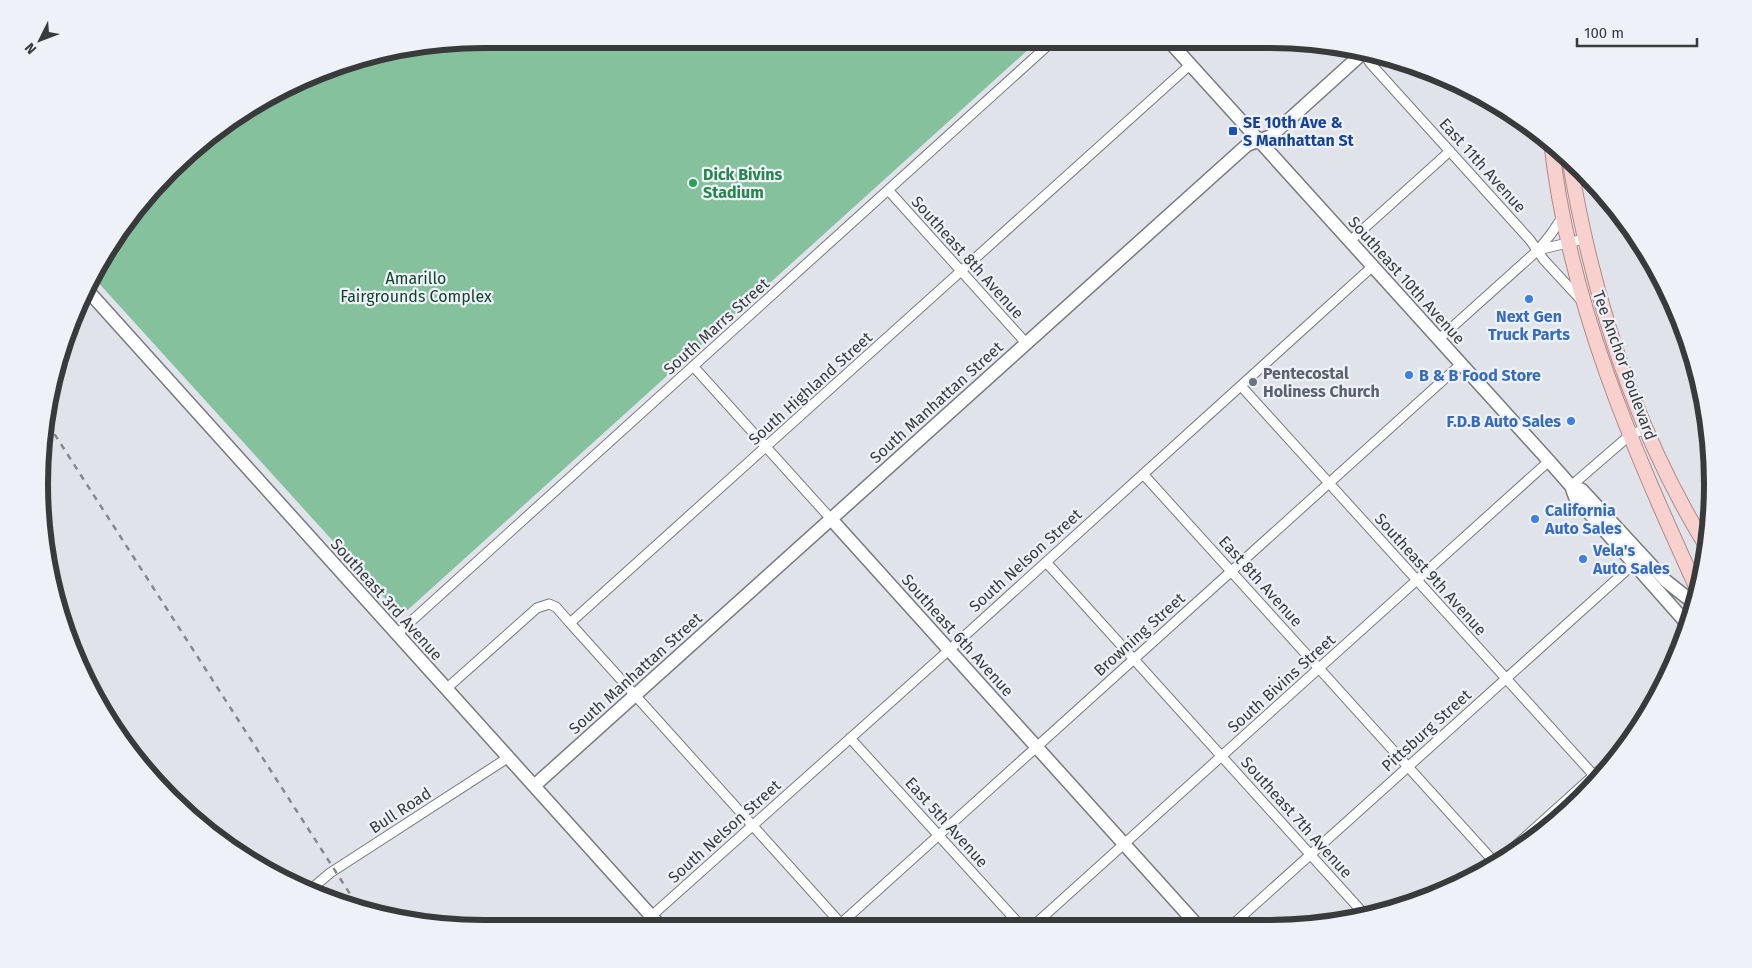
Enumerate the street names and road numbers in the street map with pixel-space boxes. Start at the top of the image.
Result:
street label: East 11th Avenue [1435,114,1530,216]
street label: Southeast 8th Avenue [908,192,1028,323]
street label: Southeast 10th Avenue [1344,212,1469,348]
street label: South Marrs Street [660,274,773,379]
street label: Tee Anchor Boulevard [1589,288,1660,442]
street label: South Highland Street [745,328,876,449]
street label: South Manhattan Street [866,337,1007,467]
street label: South Nelson Street [965,505,1086,616]
street label: Southeast 9th Avenue [1371,509,1491,639]
street label: East 8th Avenue [1215,532,1306,631]
street label: Southeast 3rd Avenue [327,534,446,664]
street label: Southeast 6th Avenue [898,570,1018,700]
street label: Browning Street [1090,589,1189,680]
street label: South Manhattan Street [565,608,706,738]
street label: South Bivins Street [1224,630,1339,737]
street label: Pittsburg Street [1378,685,1475,775]
street label: Southeast 7th Avenue [1237,753,1356,882]
street label: East 5th Avenue [901,773,992,871]
street label: South Nelson Street [664,776,785,887]
street label: Bull Road [366,784,435,837]

